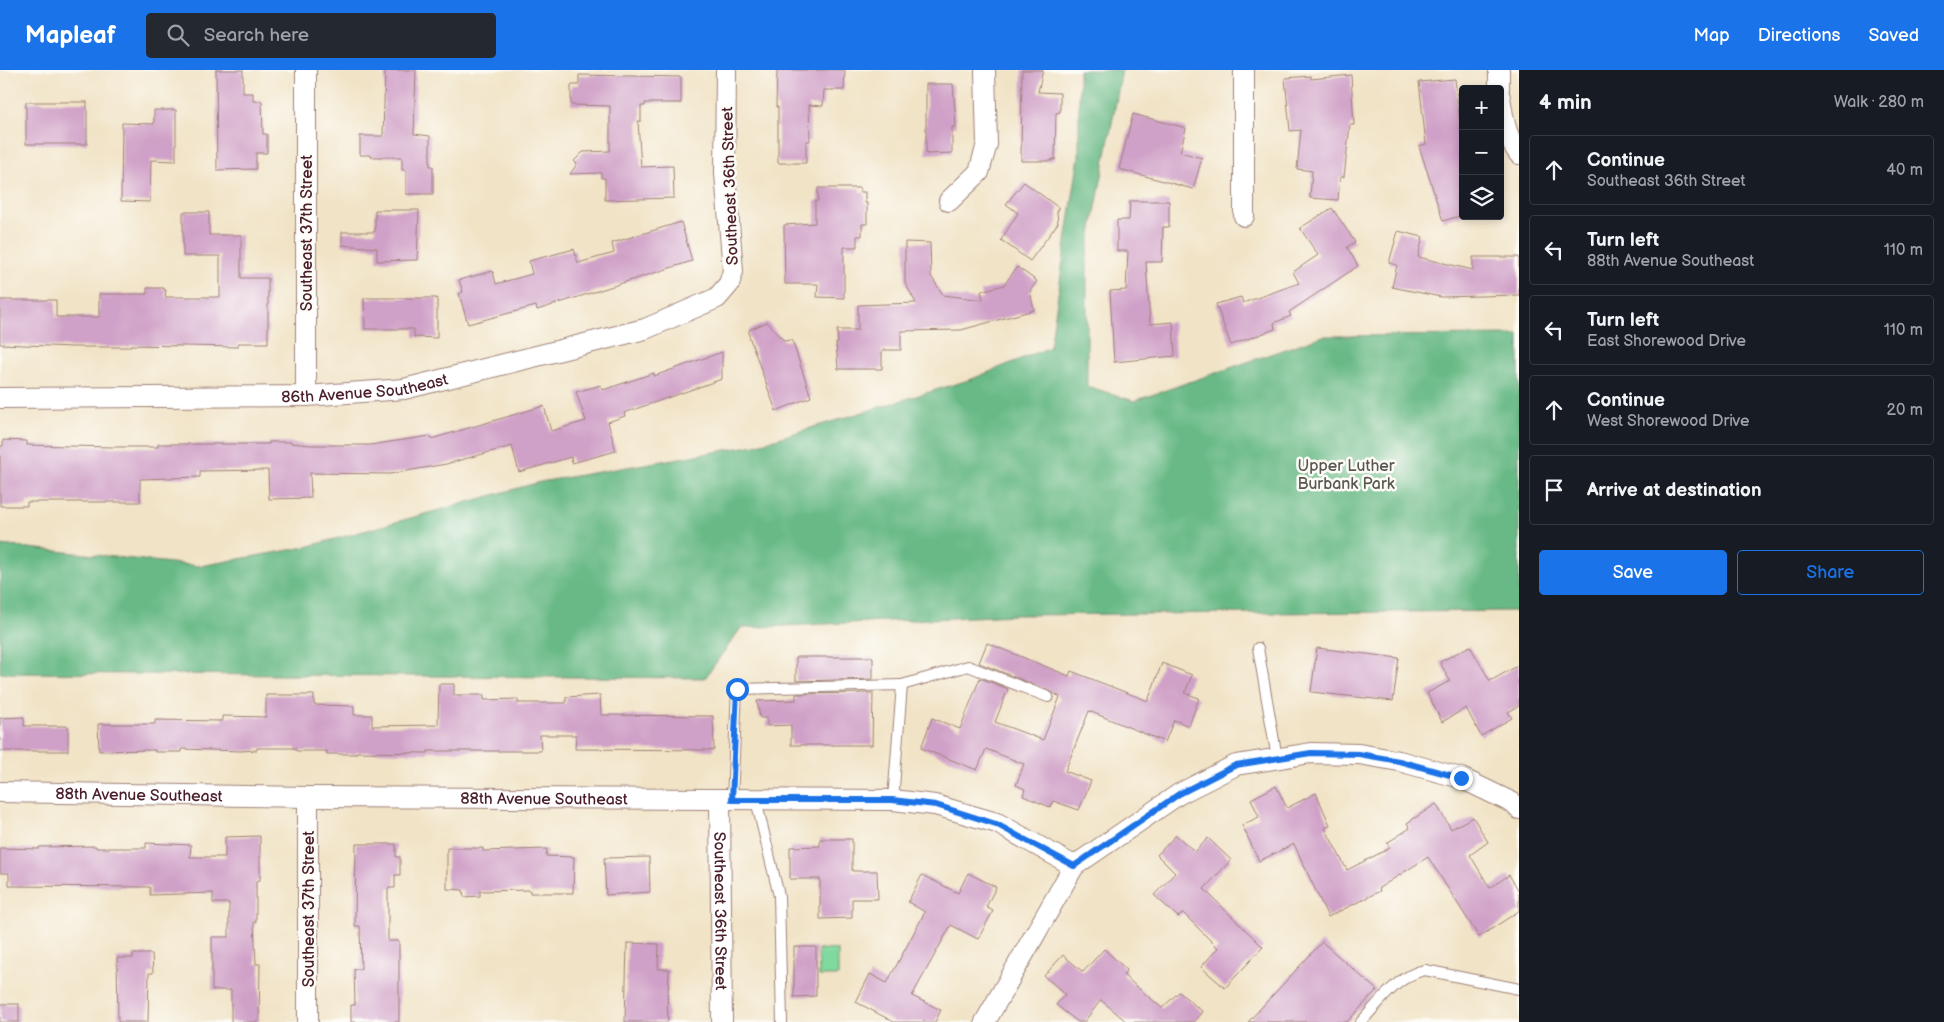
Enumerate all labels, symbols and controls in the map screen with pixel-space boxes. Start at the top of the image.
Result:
search box [146,13,496,58]
text: Mapleaf [25,21,116,50]
icon: search [164,21,192,49]
text: Search here [204,24,309,47]
text: Map [1694,25,1730,46]
text: Directions [1758,25,1840,46]
text: Saved [1868,25,1919,46]
map controls [1459,85,1504,220]
button: + [1459,85,1504,130]
text: 4 min [1539,90,1592,115]
text: Walk · 280 m [1834,93,1924,112]
street label: Southeast 36th Street [718,106,743,265]
button: − [1459,130,1504,175]
text: Continue [1587,149,1665,172]
street label: Southeast 37th Street [298,155,317,311]
icon: ahead [1540,156,1568,184]
text: 40 m [1886,161,1923,180]
text: Southeast 36th Street [1587,172,1745,191]
button: layers [1459,175,1504,220]
text: Turn left [1587,229,1659,252]
icon: left [1540,236,1568,264]
text: 110 m [1884,241,1923,260]
text: 88th Avenue Southeast [1587,252,1754,271]
text: Turn left [1587,309,1659,332]
icon: left [1540,316,1568,344]
text: 110 m [1884,321,1923,340]
text: East Shorewood Drive [1587,332,1746,351]
street label: 86th Avenue Southeast [281,370,450,407]
text: Continue [1587,389,1665,412]
icon: ahead [1540,396,1568,424]
text: 20 m [1887,401,1923,420]
text: West Shorewood Drive [1587,412,1749,431]
park label: Upper Luther Burbank Park [1298,457,1395,494]
icon: arrive [1540,476,1568,504]
text: Arrive at destination [1587,479,1762,502]
button: Save [1539,550,1727,595]
button: Share [1737,550,1924,595]
route start [726,678,749,701]
route end [1450,767,1473,790]
street label: 88th Avenue Southeast [55,785,223,807]
street label: 88th Avenue Southeast [460,790,628,810]
street label: Southeast 37th Street [300,831,319,987]
street label: Southeast 36th Street [709,832,730,990]

